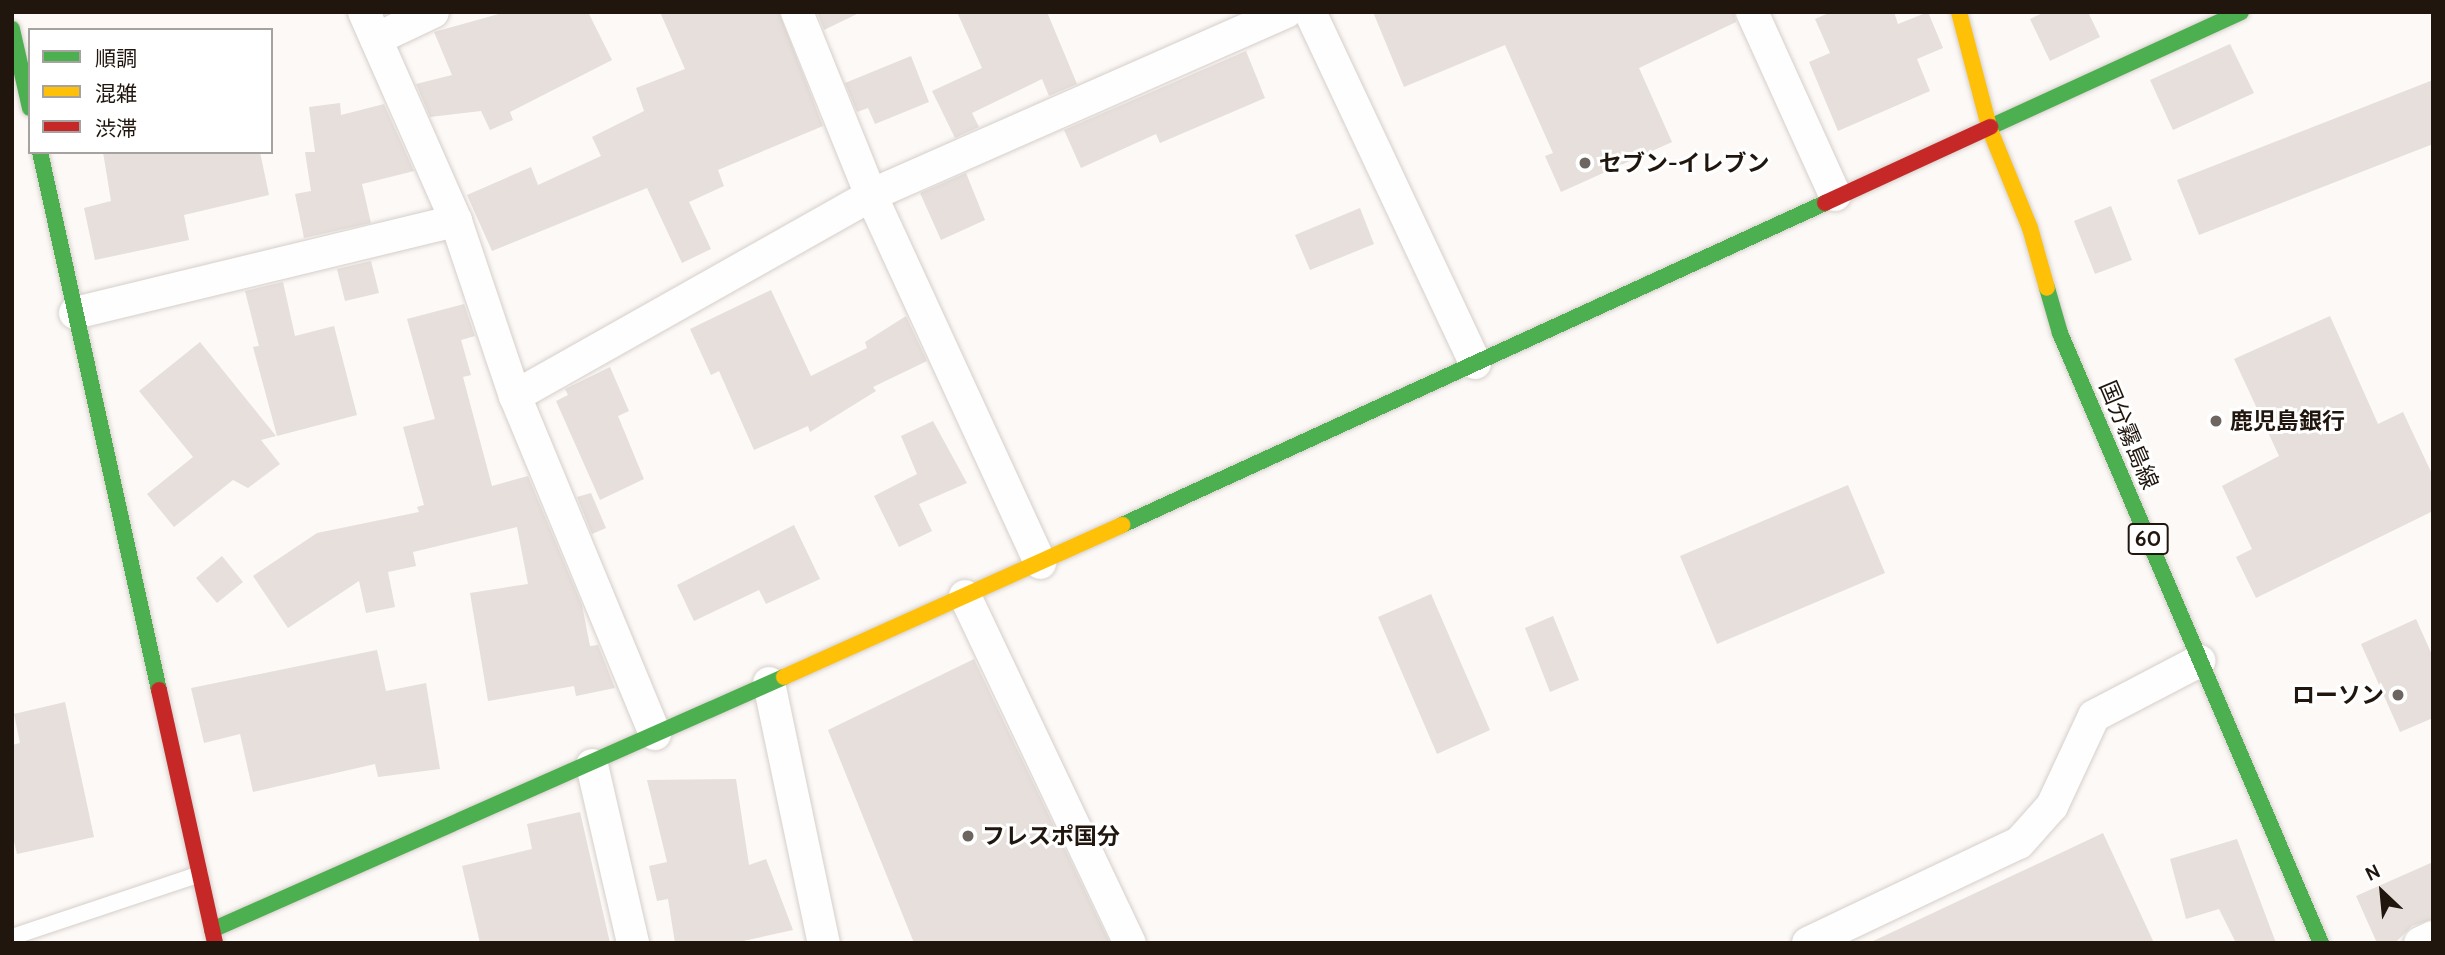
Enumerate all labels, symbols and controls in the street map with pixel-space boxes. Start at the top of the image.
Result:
legend [28,28,273,154]
text: 順調 [95,46,137,71]
text: 混雑 [95,81,137,106]
text: 渋滞 [95,116,137,141]
place label: セブン-イレブン [1599,149,1770,177]
marker: セブン-イレブン [1577,155,1593,171]
street label: 国分霧島線 [2094,377,2164,493]
place label: 鹿児島銀行 [2230,407,2345,435]
marker: 鹿児島銀行 [2208,413,2224,429]
road number: 60 [2127,522,2169,556]
place label: ローソン [2292,681,2384,709]
marker: ローソン [2390,687,2406,703]
place label: フレスポ国分 [982,822,1120,850]
marker: フレスポ国分 [960,828,976,844]
north arrow [2347,857,2417,927]
text: N [2361,859,2384,886]

